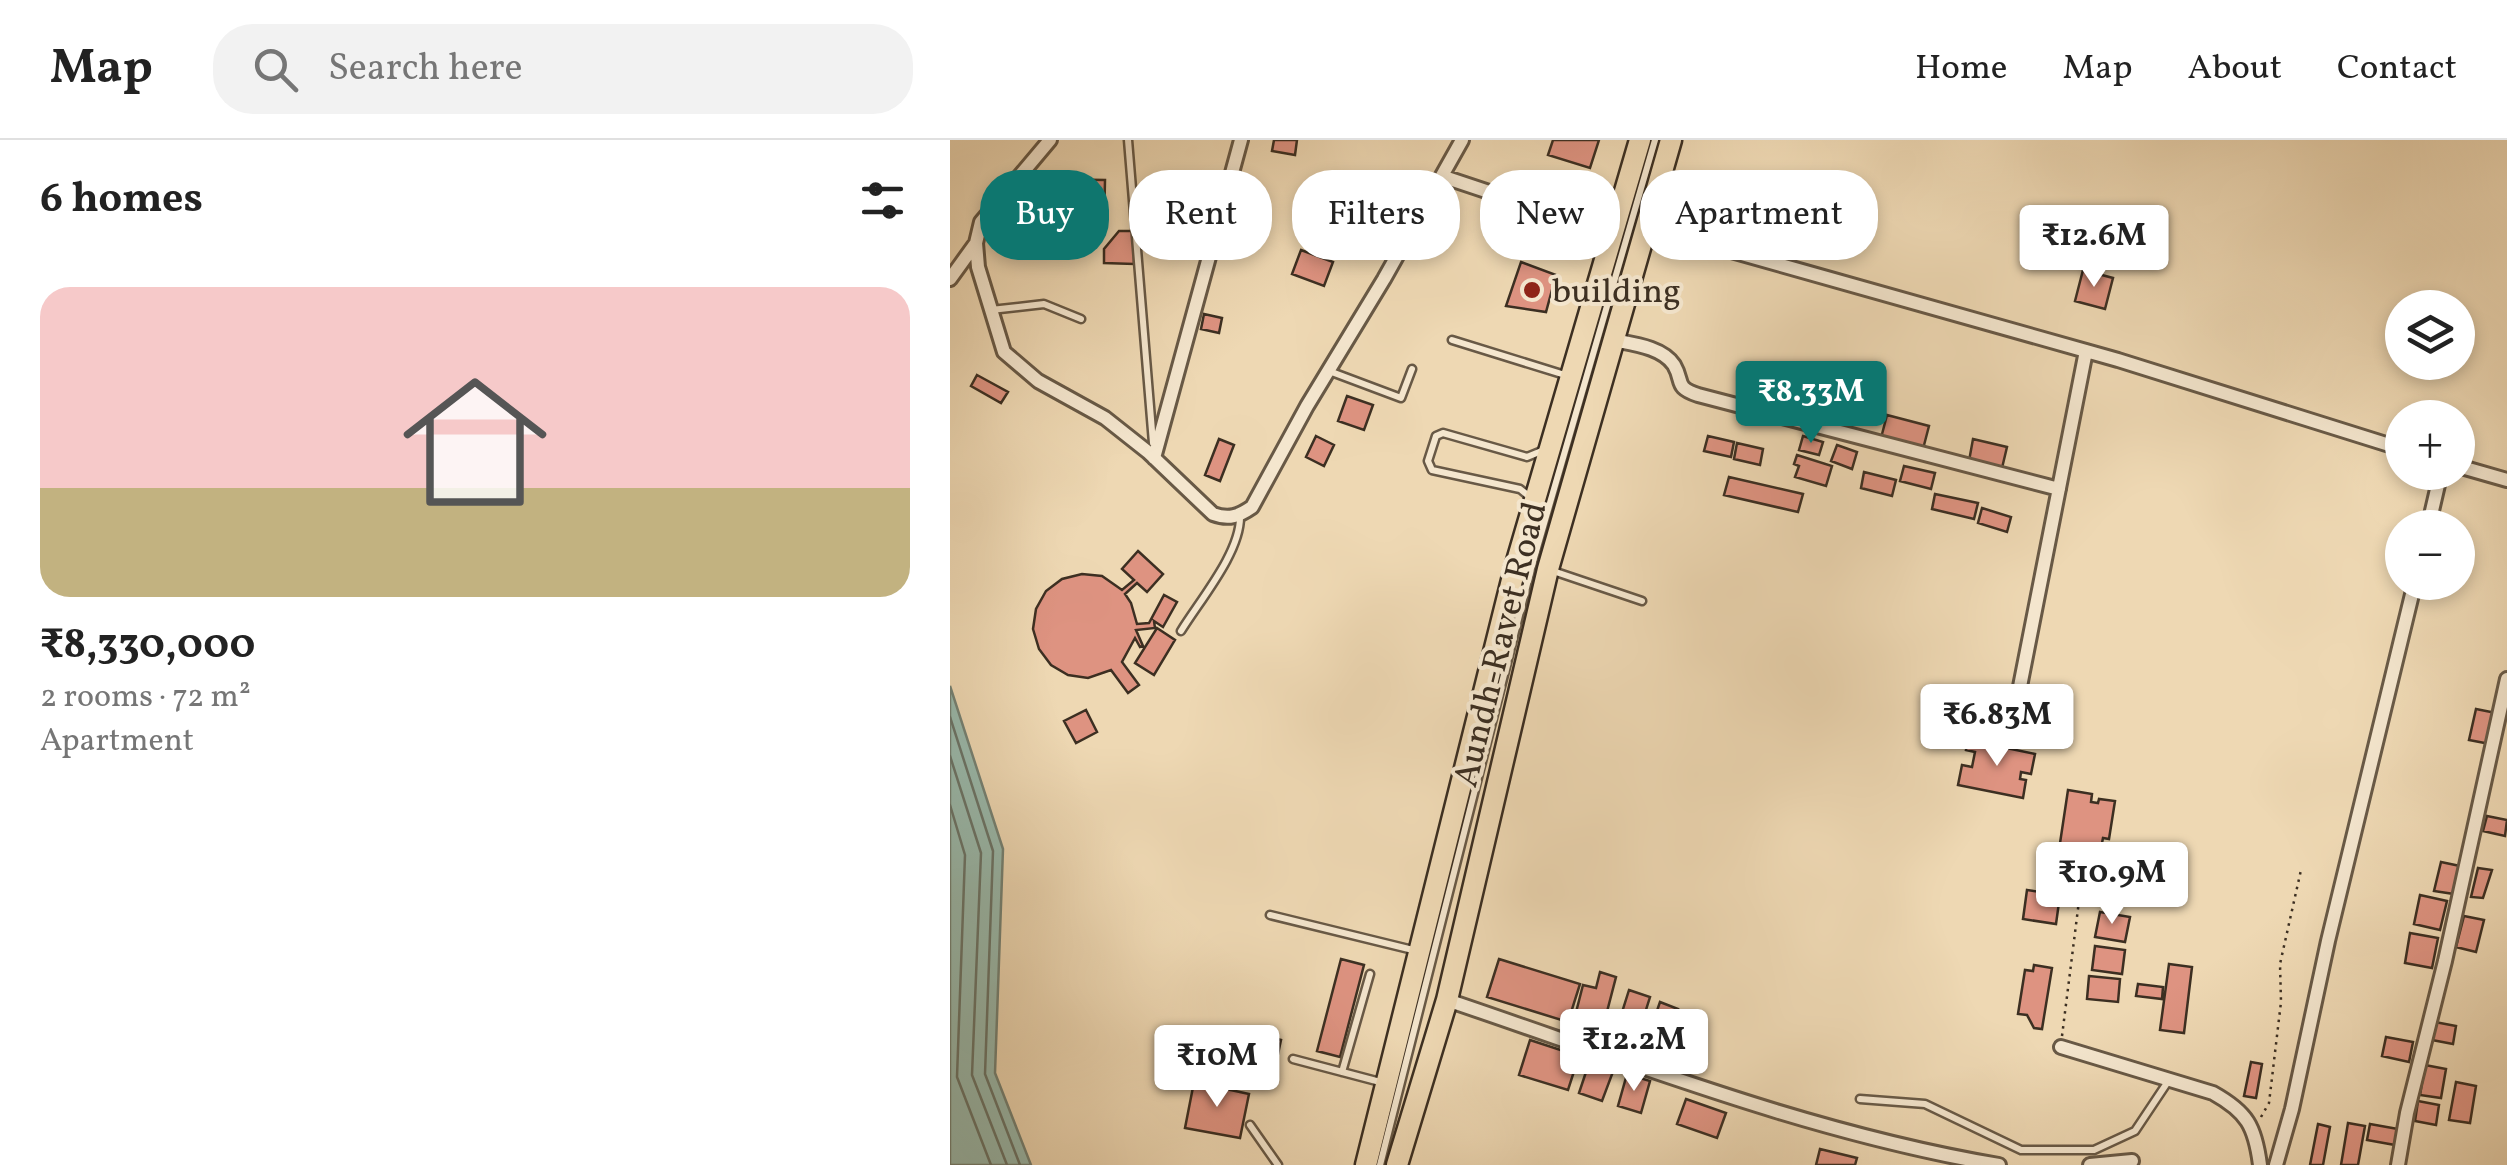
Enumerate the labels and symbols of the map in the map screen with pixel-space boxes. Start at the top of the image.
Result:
pin: ₹12.6M [2013,205,2175,290]
place label: building [1552,269,1681,317]
marker: building [1521,279,1543,301]
pin: ₹8.33M [1730,361,1892,446]
street label: Aundh-Ravet Road [1443,497,1561,792]
pin: ₹6.83M [1916,684,2078,769]
pin: ₹10.9M [2031,842,2193,927]
pin: ₹12.2M [1553,1009,1715,1094]
pin: ₹10M [1158,1025,1276,1110]

